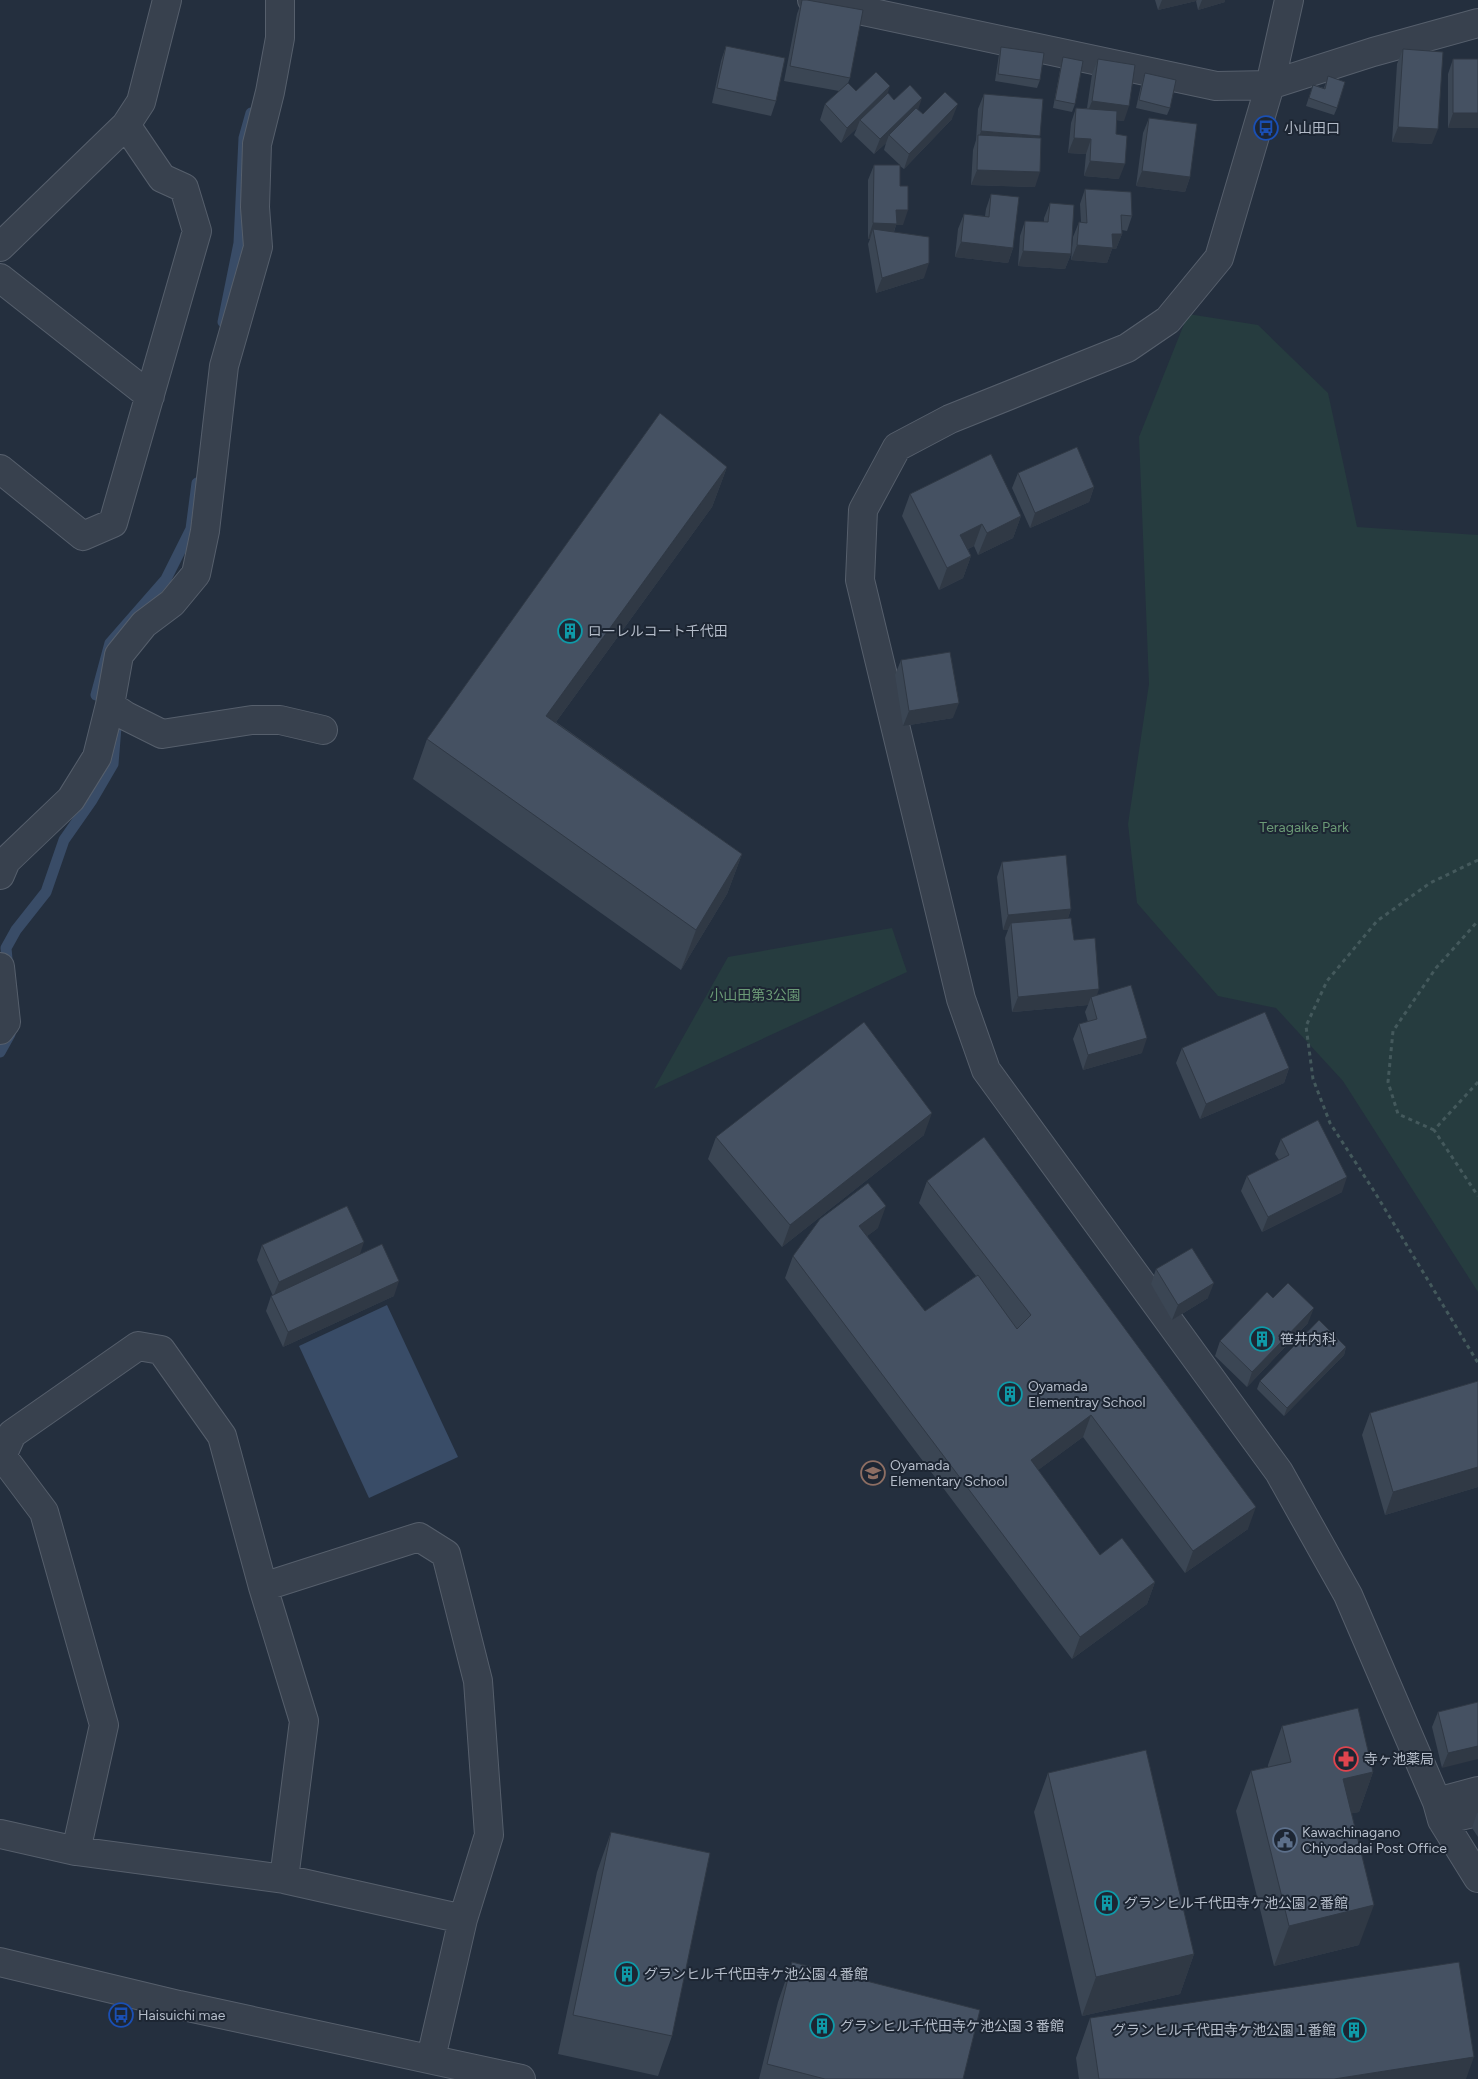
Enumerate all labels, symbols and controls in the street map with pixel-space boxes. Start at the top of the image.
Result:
bus stop icon: 小山田口 [1253,115,1279,141]
place label: 小山田口 [1284,120,1340,137]
building icon: ローレルコート千代田 [557,618,583,644]
place label: ローレルコート千代田 [588,623,728,640]
park label: Teragaike Park [1259,819,1349,836]
park label: 小山田第3公園 [709,987,801,1004]
building icon: 笹井内科 [1249,1326,1275,1352]
place label: 笹井内科 [1280,1331,1336,1348]
place label: Oyamada Elementray School [1028,1378,1146,1411]
building icon: Oyamada Elementray School [997,1381,1023,1407]
place label: Oyamada Elementary School [890,1457,1008,1490]
school or university icon: Oyamada Elementary School [860,1460,886,1486]
pharmacy icon: 寺ヶ池薬局 [1333,1746,1359,1772]
place label: 寺ヶ池薬局 [1364,1751,1434,1768]
place label: Kawachinagano Chiyodadai Post Office [1302,1824,1447,1857]
public building icon: Kawachinagano Chiyodadai Post Office [1272,1827,1298,1853]
building icon: グランヒル千代田寺ケ池公園２番館 [1094,1890,1120,1916]
place label: グランヒル千代田寺ケ池公園２番館 [1124,1895,1348,1912]
building icon: グランヒル千代田寺ケ池公園４番館 [614,1961,640,1987]
place label: グランヒル千代田寺ケ池公園４番館 [644,1966,868,1983]
bus stop icon: Haisuichi mae [108,2002,134,2028]
place label: Haisuichi mae [138,2007,226,2024]
building icon: グランヒル千代田寺ケ池公園３番館 [809,2013,835,2039]
building icon: グランヒル千代田寺ケ池公園１番館 [1341,2017,1367,2043]
place label: グランヒル千代田寺ケ池公園３番館 [840,2018,1064,2035]
place label: グランヒル千代田寺ケ池公園１番館 [1112,2022,1336,2039]

